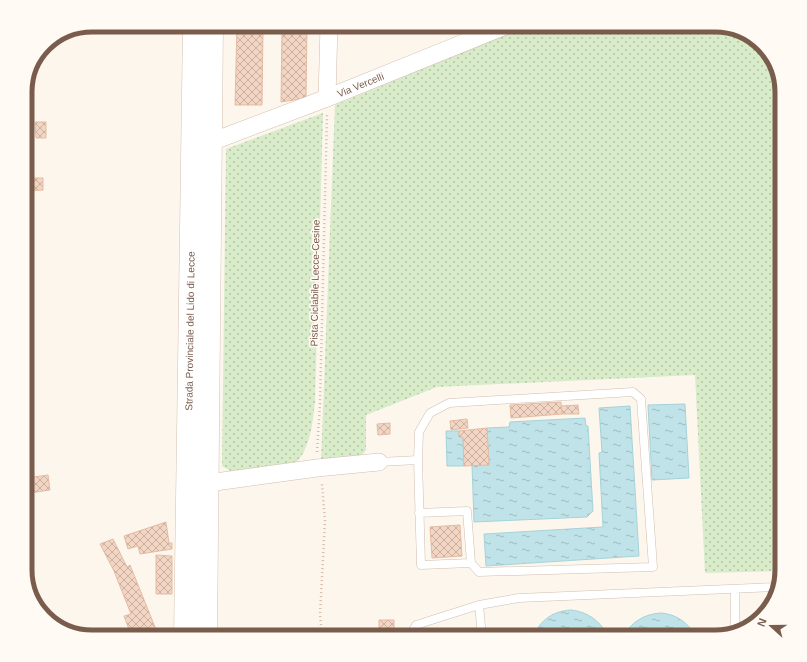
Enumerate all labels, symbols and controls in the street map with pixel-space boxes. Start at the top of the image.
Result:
street label: Via Vercelli [335,70,385,99]
street label: Pista Ciclabile Lecce-Cesine [308,219,322,346]
street label: Strada Provinciale del Lido di Lecce [183,251,196,411]
north arrow [751,606,791,646]
text: N [755,617,769,628]

